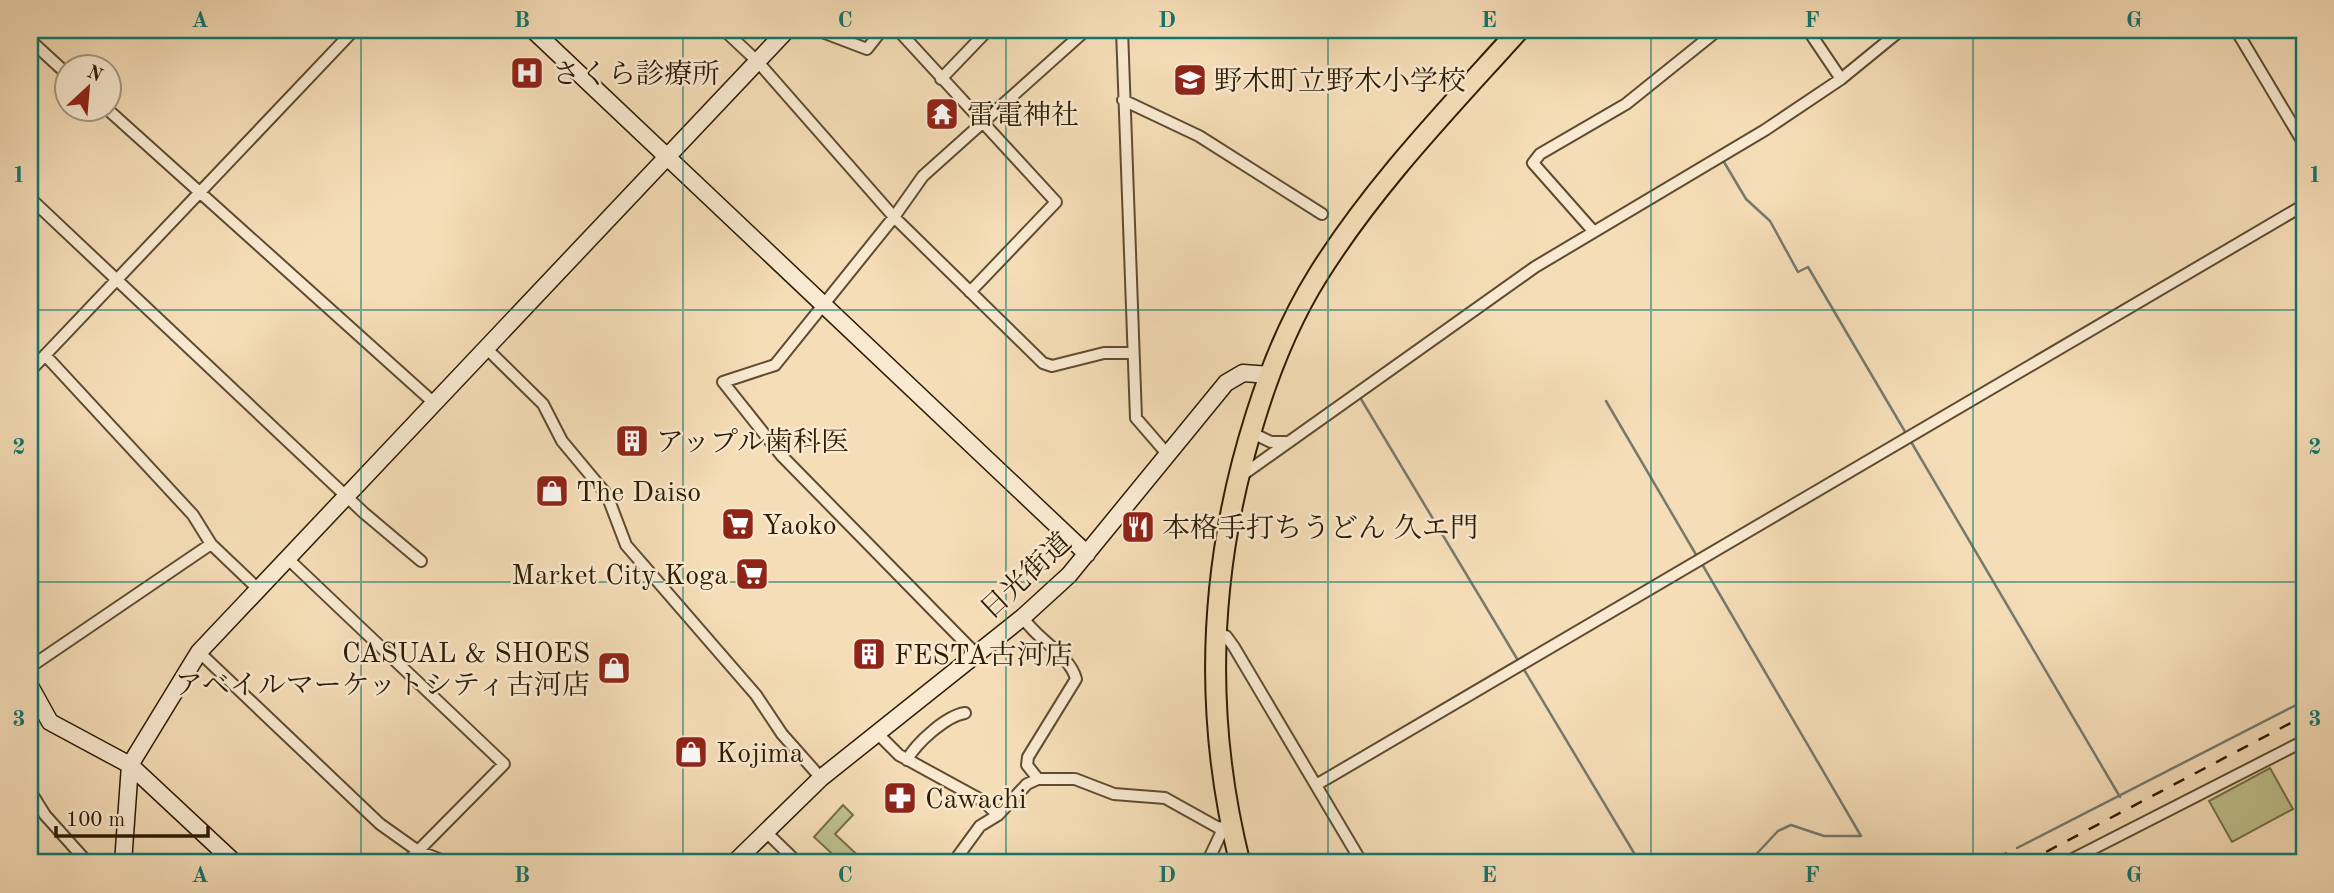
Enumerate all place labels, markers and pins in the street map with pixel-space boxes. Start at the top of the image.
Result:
hospital icon: さくら診療所 [508,54,546,92]
place label: さくら診療所 [552,59,720,90]
school or university icon: 野木町立野木小学校 [1171,61,1209,99]
place label: 野木町立野木小学校 [1214,66,1466,97]
temple icon: 雷電神社 [923,95,961,133]
place label: 雷電神社 [967,100,1079,131]
building icon: アップル歯科医 [613,422,651,460]
place label: アップル歯科医 [656,427,849,458]
shop icon: The Daiso [533,472,571,510]
place label: The Daiso [576,480,701,508]
supermarket icon: Yaoko [719,505,757,543]
restaurant icon: 本格手打ちうどん 久エ門 [1119,508,1157,546]
place label: Yaoko [762,513,837,541]
place label: 本格手打ちうどん 久エ門 [1162,513,1478,544]
supermarket icon: Market City Koga [733,555,771,593]
place label: Market City Koga [511,563,728,591]
building icon: FESTA古河店 [850,635,888,673]
place label: FESTA古河店 [894,640,1073,671]
place label: CASUAL & SHOES アベイルマーケットシティ古河店 [175,641,590,701]
shop icon: CASUAL & SHOES アベイルマーケットシティ古河店 [595,649,633,687]
shop icon: Kojima [672,733,710,771]
place label: Kojima [716,741,804,769]
pharmacy icon: Cawachi [881,779,919,817]
place label: Cawachi [925,787,1027,815]

